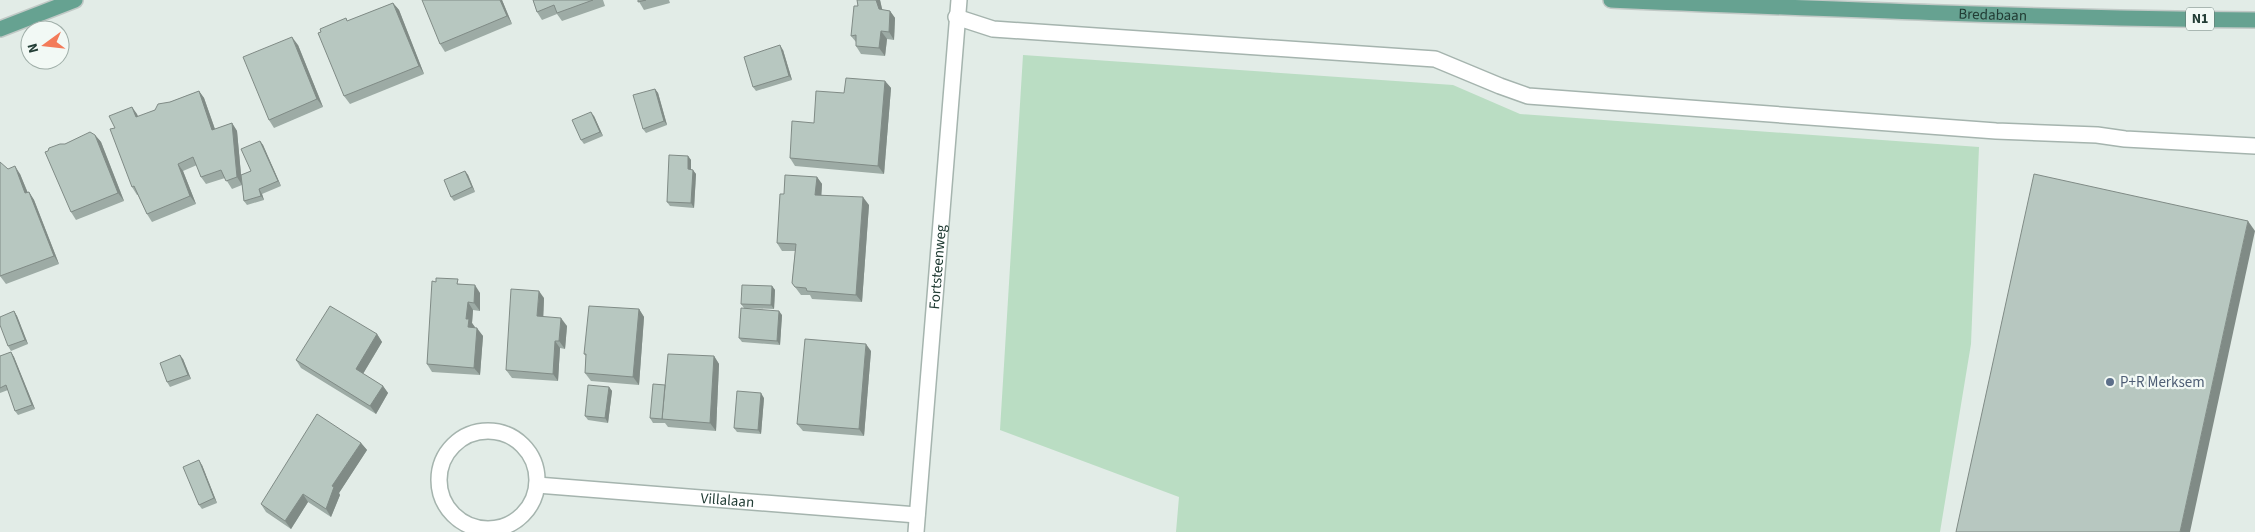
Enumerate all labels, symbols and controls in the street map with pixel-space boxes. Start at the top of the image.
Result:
street label: Bredabaan [1958,3,2027,26]
road number: N1 [2186,8,2214,30]
north arrow [20,20,70,70]
text: N [23,41,44,55]
street label: Fortsteenweg [924,223,951,310]
place label: P+R Merksem [2120,372,2205,393]
marker: P+R Merksem [2104,376,2116,388]
street label: Villalaan [700,487,755,513]

